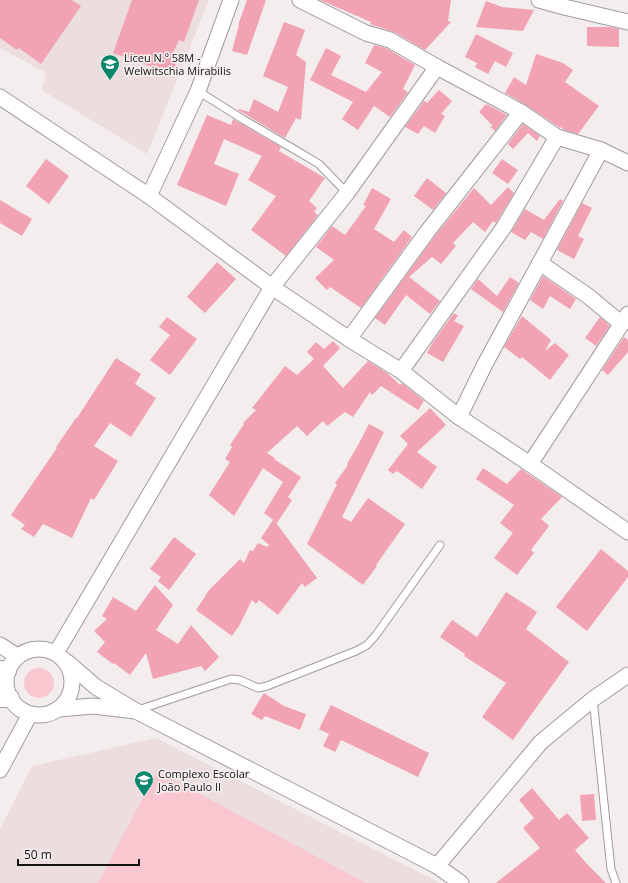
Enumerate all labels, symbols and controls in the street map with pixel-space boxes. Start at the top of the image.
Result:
place label: Liceu N.º 58M - Welwitschia Mirabilis [124,50,231,78]
school or university icon: Liceu N.º 58M - Welwitschia Mirabilis [99,53,121,81]
place label: Complexo Escolar João Paulo II [157,766,250,794]
school or university icon: Complexo Escolar João Paulo II [133,769,155,797]
scale bar [18,841,139,867]
text: 50 m [24,846,52,863]

